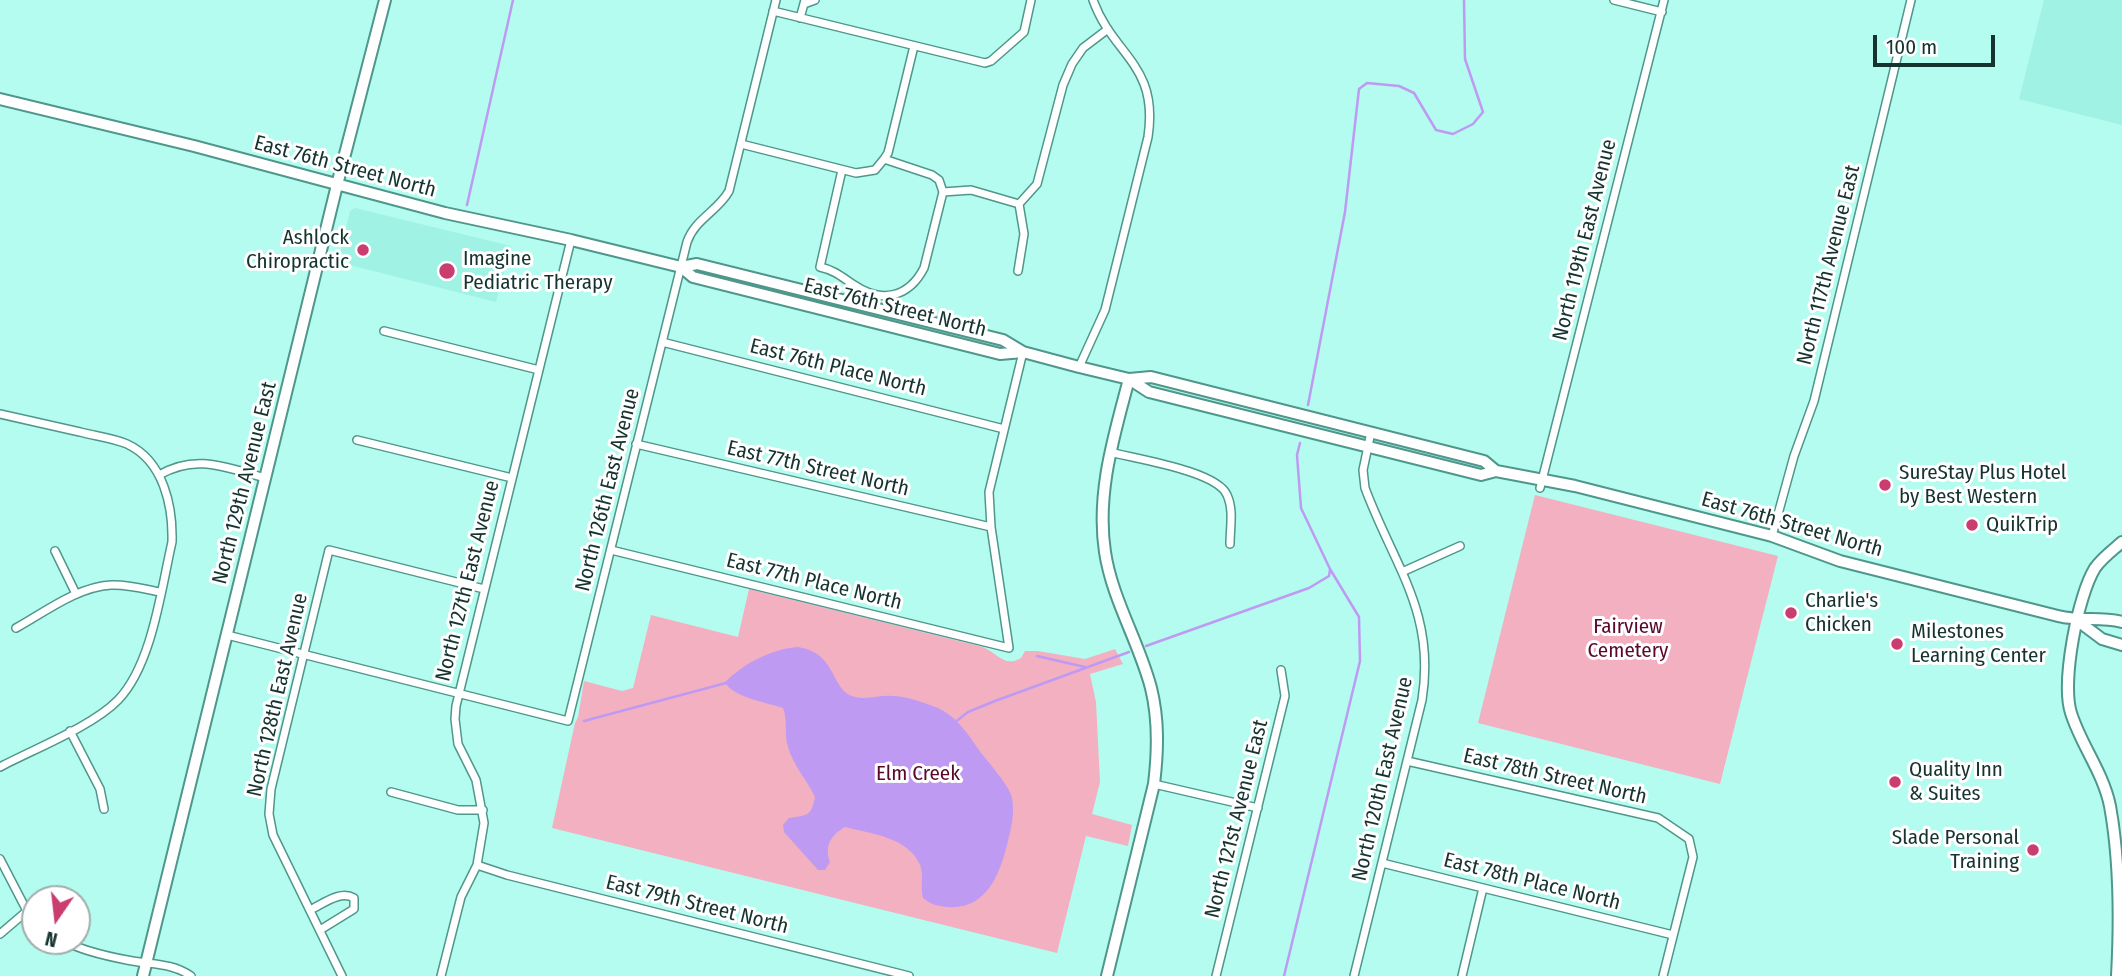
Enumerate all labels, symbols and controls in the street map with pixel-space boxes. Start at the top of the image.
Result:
scale bar [1877,21,2000,65]
text: 100 m [1886,34,1937,60]
street label: East 76th Street North [251,131,439,203]
street label: North 119th East Avenue [1548,137,1622,343]
street label: North 117th Avenue East [1792,162,1866,368]
place label: Ashlock Chiropractic [246,225,349,275]
marker: Ashlock Chiropractic [355,242,371,258]
place label: Imagine Pediatric Therapy [463,246,613,296]
marker: Imagine Pediatric Therapy [437,261,457,281]
street label: East 76th Street North [801,273,989,343]
street label: East 76th Place North [747,334,929,402]
street label: North 129th Avenue East [208,379,282,587]
street label: North 126th East Avenue [571,386,645,594]
street label: East 77th Street North [725,436,911,502]
place label: SureStay Plus Hotel by Best Western [1899,460,2066,510]
marker: SureStay Plus Hotel by Best Western [1877,477,1893,493]
street label: North 127th East Avenue [431,478,505,684]
street label: East 76th Street North [1698,487,1886,563]
place label: QuikTrip [1986,512,2058,538]
marker: QuikTrip [1964,517,1980,533]
street label: East 77th Place North [724,548,904,616]
place label: Charlie's Chicken [1805,588,1878,638]
street label: North 128th East Avenue [242,591,314,799]
marker: Charlie's Chicken [1783,605,1799,621]
park label: Fairview Cemetery [1588,614,1668,664]
place label: Milestones Learning Center [1911,619,2046,669]
marker: Milestones Learning Center [1889,636,1905,652]
street label: North 120th East Avenue [1347,674,1419,884]
street label: North 121st Avenue East [1200,717,1274,921]
street label: East 78th Street North [1461,744,1649,810]
place label: Quality Inn & Suites [1909,757,2003,807]
park label: Elm Creek [876,761,960,787]
marker: Quality Inn & Suites [1887,774,1903,790]
place label: Slade Personal Training [1892,825,2019,875]
marker: Slade Personal Training [2025,842,2041,858]
street label: East 78th Place North [1441,848,1623,916]
street label: East 79th Street North [603,870,791,940]
north arrow [21,885,91,955]
text: N [43,926,60,951]

